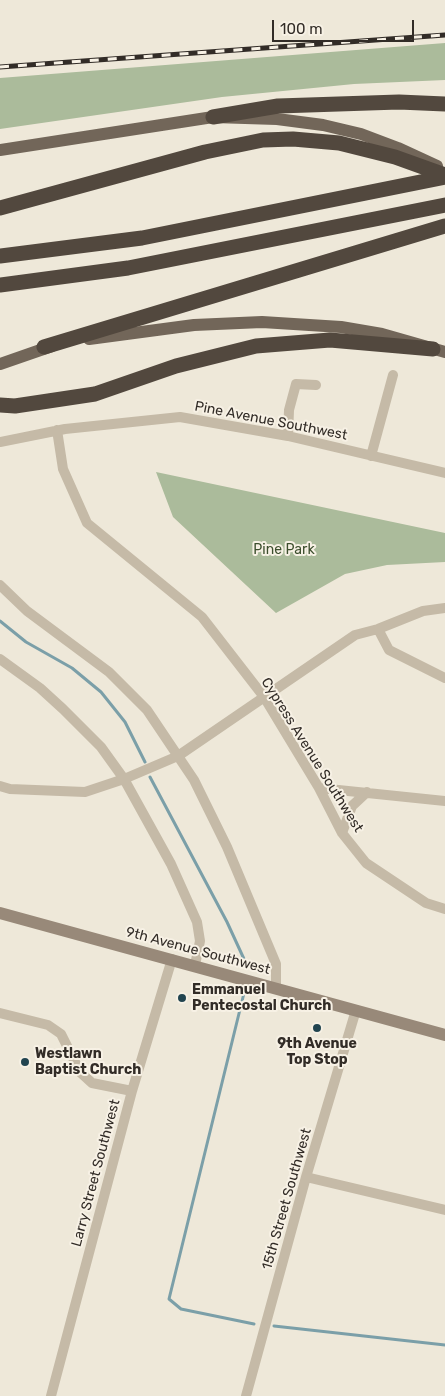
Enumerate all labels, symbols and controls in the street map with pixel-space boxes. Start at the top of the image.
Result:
scale bar [275,10,418,42]
text: 100 m [280,20,322,38]
street label: Pine Avenue Southwest [193,398,349,444]
park label: Pine Park [253,542,315,558]
street label: Cypress Avenue Southwest [257,675,367,835]
street label: 9th Avenue Southwest [124,924,272,978]
place label: Emmanuel Pentecostal Church [192,982,331,1014]
marker: Emmanuel Pentecostal Church [176,992,188,1004]
marker: 9th Avenue Top Stop [311,1022,323,1034]
place label: 9th Avenue Top Stop [277,1036,357,1068]
place label: Westlawn Baptist Church [35,1046,141,1078]
marker: Westlawn Baptist Church [19,1056,31,1068]
street label: Larry Street Southwest [68,1097,124,1249]
street label: 15th Street Southwest [259,1126,315,1272]

